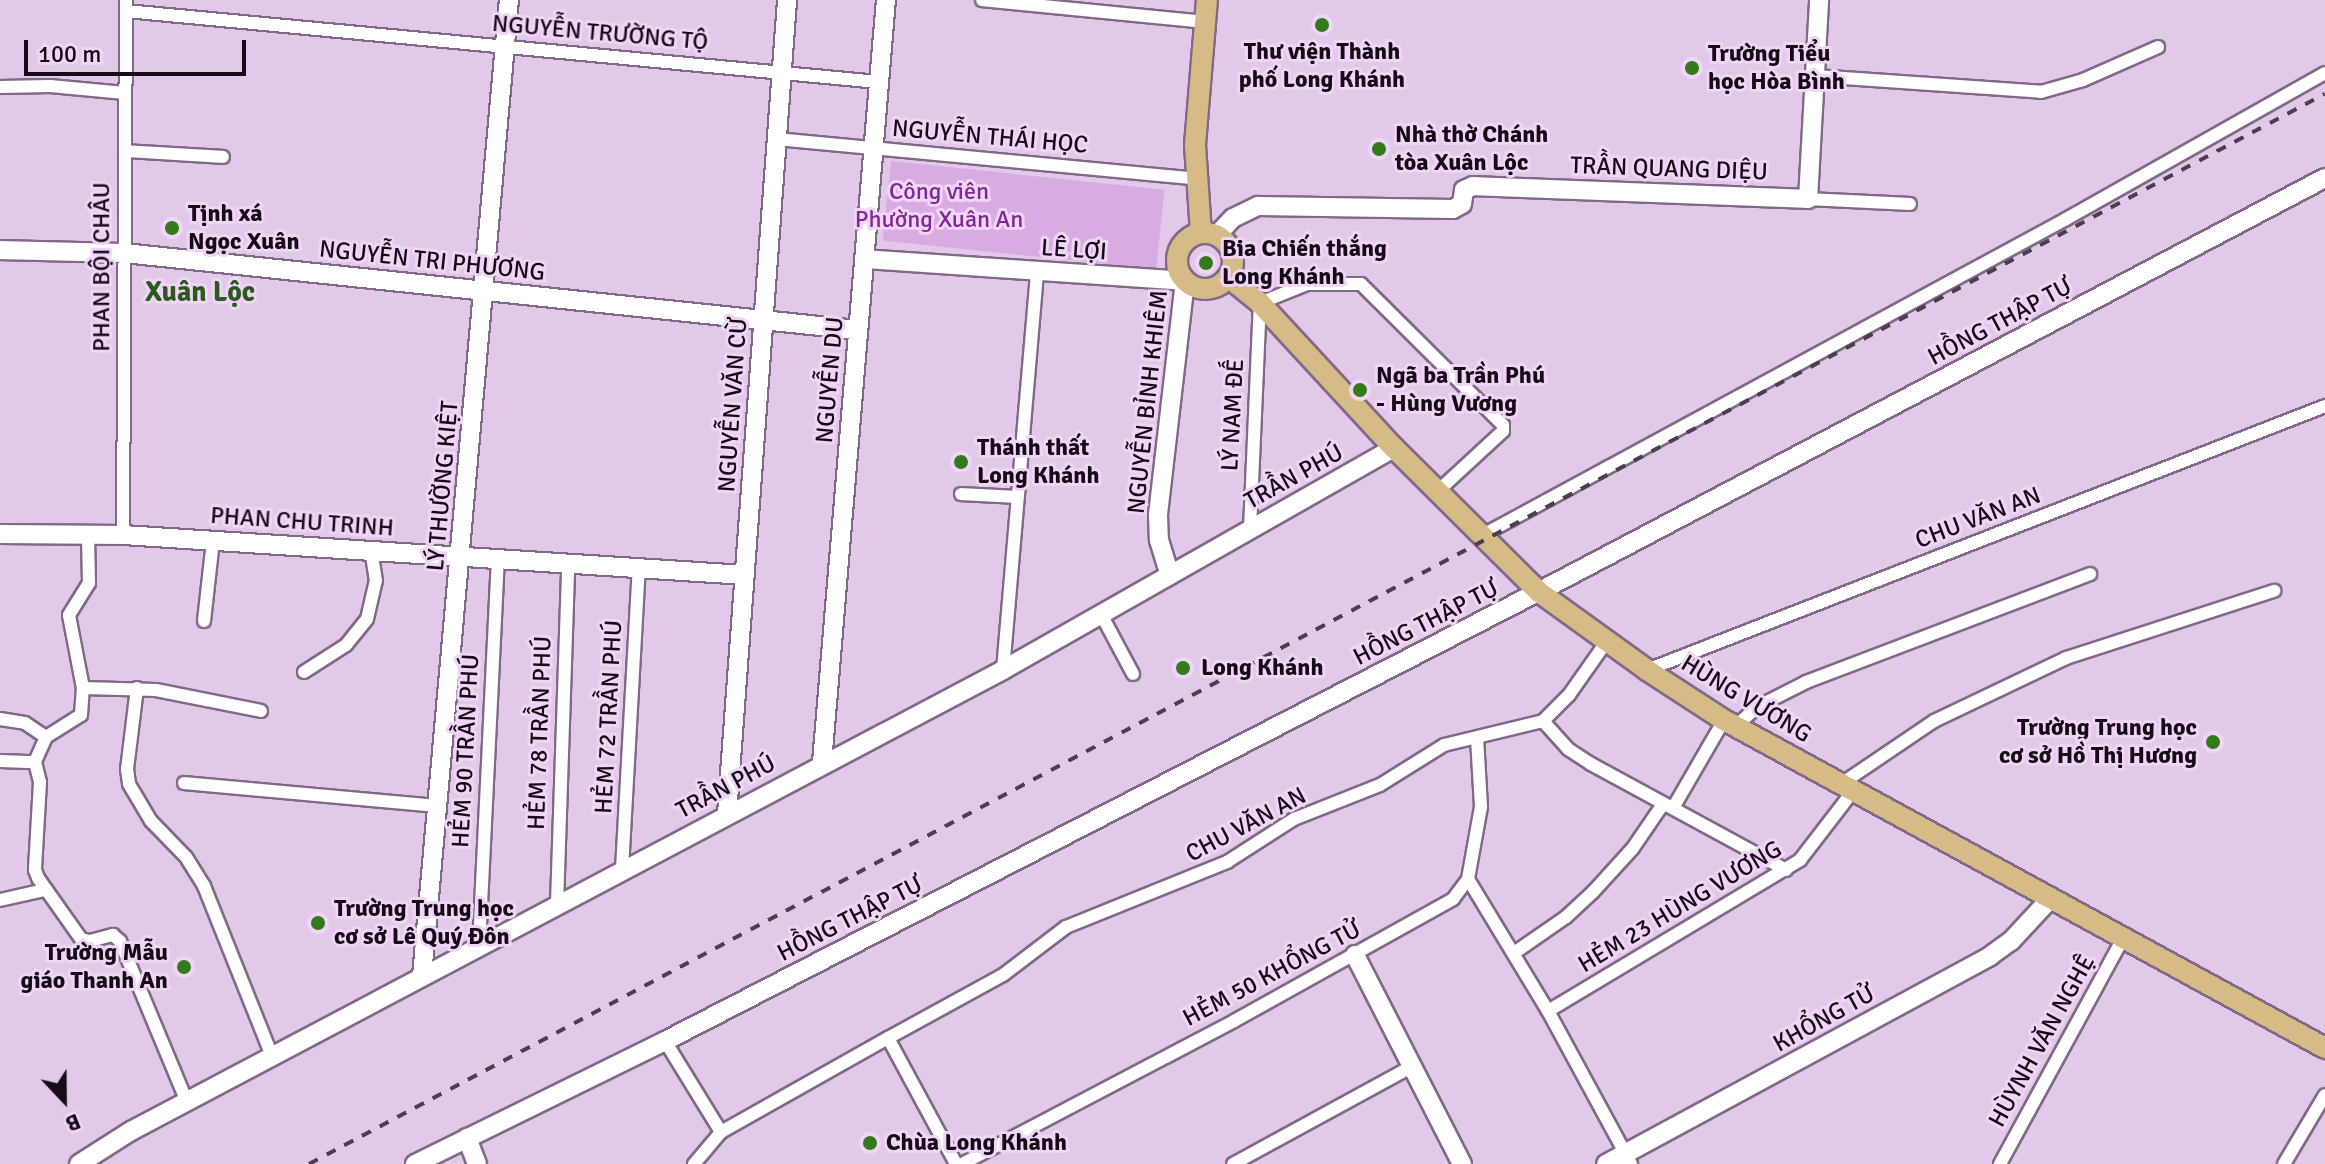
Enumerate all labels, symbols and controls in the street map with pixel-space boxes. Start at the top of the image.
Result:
street label: NGUYỄN TRƯỜNG TỘ [491,9,709,57]
marker: Thư viện Thành phố Long Khánh [1313,16,1331,34]
scale bar [28,24,250,74]
place label: Thư viện Thành phố Long Khánh [1239,38,1405,94]
text: 100 m [38,39,101,69]
place label: Trường Tiểu học Hòa Bình [1708,40,1845,96]
marker: Trường Tiểu học Hòa Bình [1683,59,1701,77]
street label: NGUYỄN THÁI HỌC [891,114,1089,160]
place label: Nhà thờ Chánh tòa Xuân Lộc [1395,121,1548,177]
marker: Nhà thờ Chánh tòa Xuân Lộc [1370,140,1388,158]
street label: TRẦN QUANG DIỆU [1570,151,1768,187]
park label: Công viên Phường Xuân An [855,178,1023,234]
street label: PHAN BỘI CHÂU [88,182,116,352]
place label: Tịnh xá Ngọc Xuân [188,200,300,256]
marker: Tịnh xá Ngọc Xuân [163,219,181,237]
street label: LÊ LỢI [1040,233,1108,267]
street label: NGUYỄN TRI PHƯƠNG [318,235,546,287]
place label: Bia Chiến thắng Long Khánh [1222,235,1387,291]
marker: Bia Chiến thắng Long Khánh [1197,254,1215,272]
street label: HỒNG THẬP TỰ [1923,272,2077,372]
district label: Xuân Lộc [145,275,255,309]
street label: NGUYỄN BỈNH KHIÊM [1122,289,1174,515]
street label: NGUYỄN DU [810,316,850,444]
street label: NGUYỄN VĂN CỪ [713,317,753,493]
street label: LÝ NAM ĐẾ [1216,358,1250,472]
place label: Ngã ba Trần Phú - Hùng Vương [1376,362,1545,418]
marker: Ngã ba Trần Phú - Hùng Vương [1351,381,1369,399]
street label: LÝ THƯỜNG KIỆT [421,400,465,572]
place label: Thánh thất Long Khánh [977,434,1100,490]
street label: TRẦN PHÚ [1240,438,1348,516]
marker: Thánh thất Long Khánh [952,453,970,471]
street label: CHU VĂN AN [1911,481,2045,555]
street label: PHAN CHU TRINH [209,501,395,543]
street label: HỒNG THẬP TỰ [1349,574,1503,672]
street label: HẺM 72 TRẦN PHÚ [590,619,628,815]
street label: HẺM 78 TRẦN PHÚ [522,636,558,830]
street label: HÙNG VƯƠNG [1676,649,1816,749]
street label: HẺM 90 TRẦN PHÚ [447,653,485,849]
place label: Long Khánh [1201,654,1324,682]
marker: Long Khánh [1172,657,1194,679]
place label: Trường Trung học cơ sở Hồ Thị Hương [1999,714,2197,770]
marker: Trường Trung học cơ sở Hồ Thị Hương [2204,733,2222,751]
street label: TRẦN PHÚ [671,749,781,825]
street label: CHU VĂN AN [1181,781,1311,869]
street label: HẺM 23 HÙNG VƯƠNG [1573,835,1787,979]
street label: HỒNG THẬP TỰ [773,870,927,968]
place label: Trường Trung học cơ sở Lê Quý Đôn [334,895,514,951]
marker: Trường Trung học cơ sở Lê Quý Đôn [309,914,327,932]
street label: HẺM 50 KHỔNG TỬ [1178,915,1366,1033]
place label: Trường Mẫu giáo Thanh An [21,939,168,995]
street label: HÙYNH VĂN NGHỆ [1983,950,2101,1132]
marker: Trường Mẫu giáo Thanh An [175,958,193,976]
street label: KHỔNG TỬ [1768,979,1880,1059]
north arrow [24,1060,104,1140]
text: B [62,1108,85,1138]
place label: Chùa Long Khánh [886,1129,1067,1157]
marker: Chùa Long Khánh [861,1134,879,1152]

